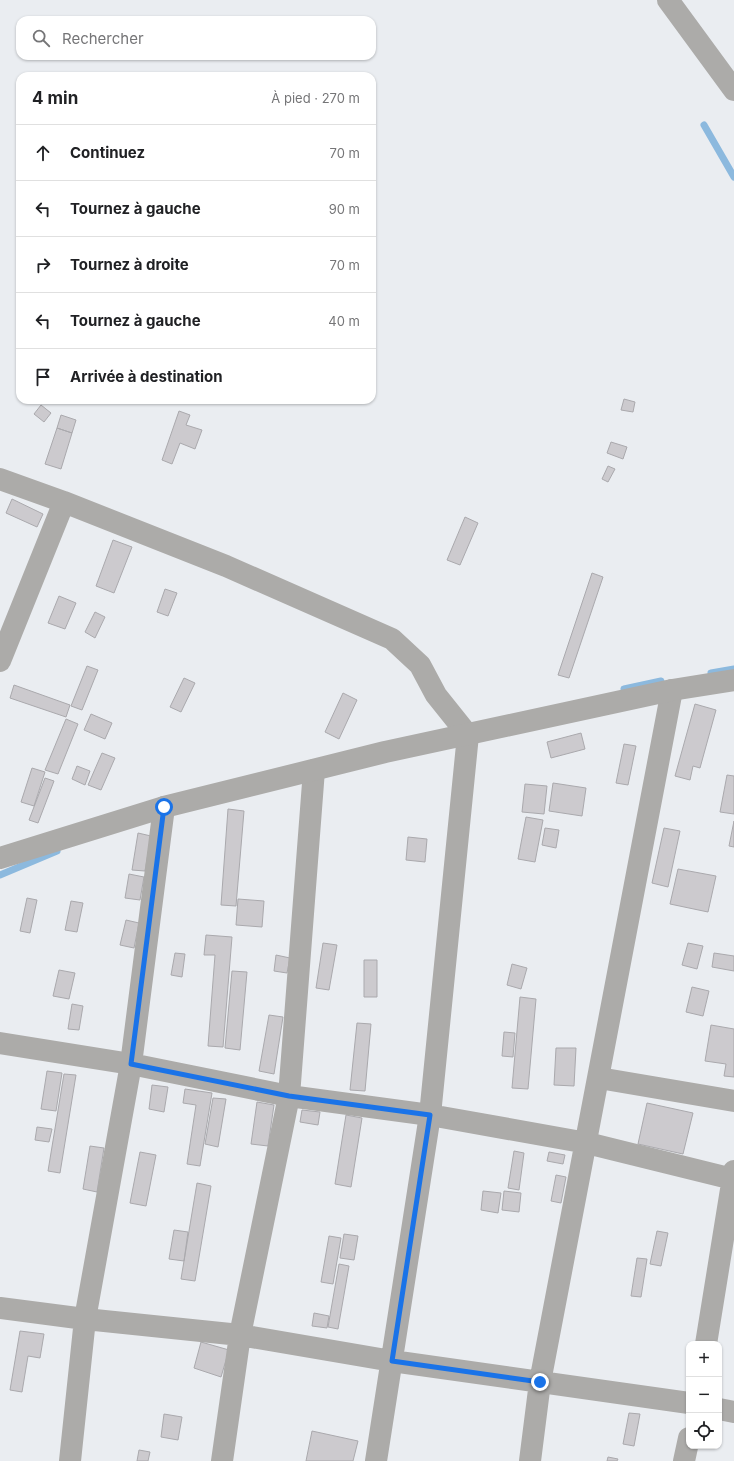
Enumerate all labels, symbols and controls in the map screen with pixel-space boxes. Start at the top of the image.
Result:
search box [16,16,376,60]
icon: search [30,27,52,49]
text: Rechercher [62,29,144,48]
text: 4 min [32,88,78,108]
text: À pied · 270 m [271,90,360,106]
icon: ahead [32,142,54,164]
text: Continuez [70,143,145,162]
text: 70 m [330,145,360,161]
icon: left [32,198,54,220]
text: Tournez à gauche [70,199,201,218]
text: 90 m [329,201,360,217]
icon: right [32,254,54,276]
text: Tournez à droite [70,255,189,274]
text: 70 m [330,257,360,273]
icon: left [32,310,54,332]
text: Tournez à gauche [70,311,201,330]
text: 40 m [328,313,360,329]
icon: arrive [32,366,54,388]
text: Arrivée à destination [70,367,223,386]
route start [155,798,173,816]
map controls [686,1341,722,1449]
button: + [686,1341,722,1377]
route end [531,1373,549,1391]
button: − [686,1377,722,1413]
button: locate [686,1413,722,1449]

